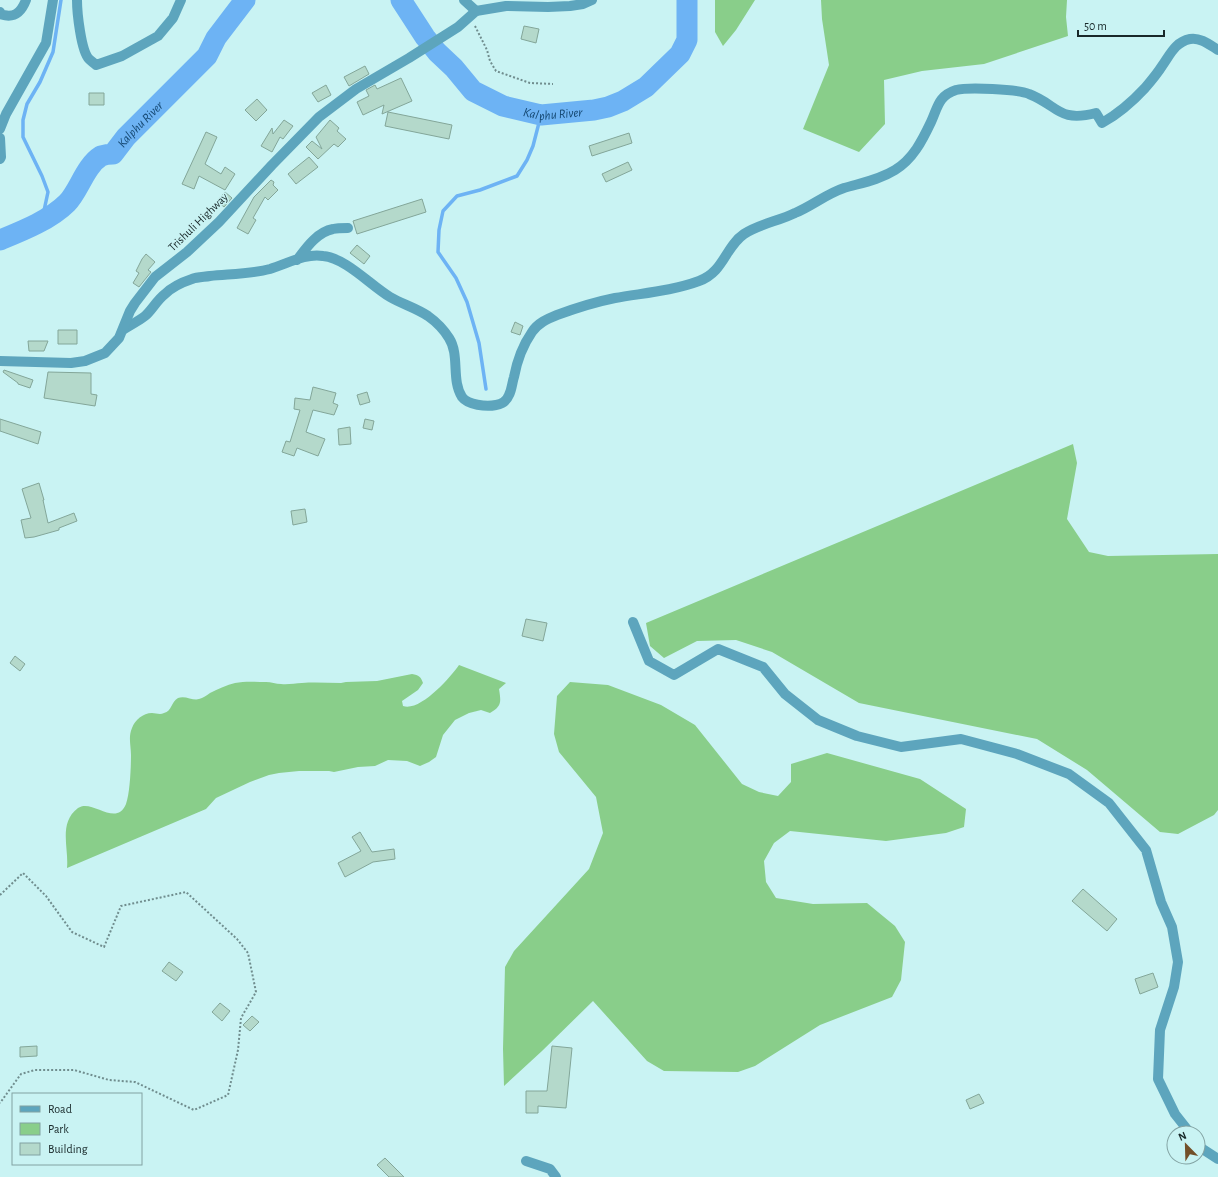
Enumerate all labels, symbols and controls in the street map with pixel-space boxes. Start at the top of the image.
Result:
scale bar [1078,12,1164,38]
text: 50 m [1084,20,1107,32]
water label: Kalphu River [116,99,167,150]
water label: Kalphu River [522,106,584,123]
street label: Trishuli Highway [166,191,231,254]
legend [12,1093,142,1165]
text: Road [48,1103,72,1115]
text: Park [48,1123,69,1135]
north arrow [1166,1125,1206,1165]
text: N [1177,1130,1188,1143]
text: Building [48,1143,88,1155]

